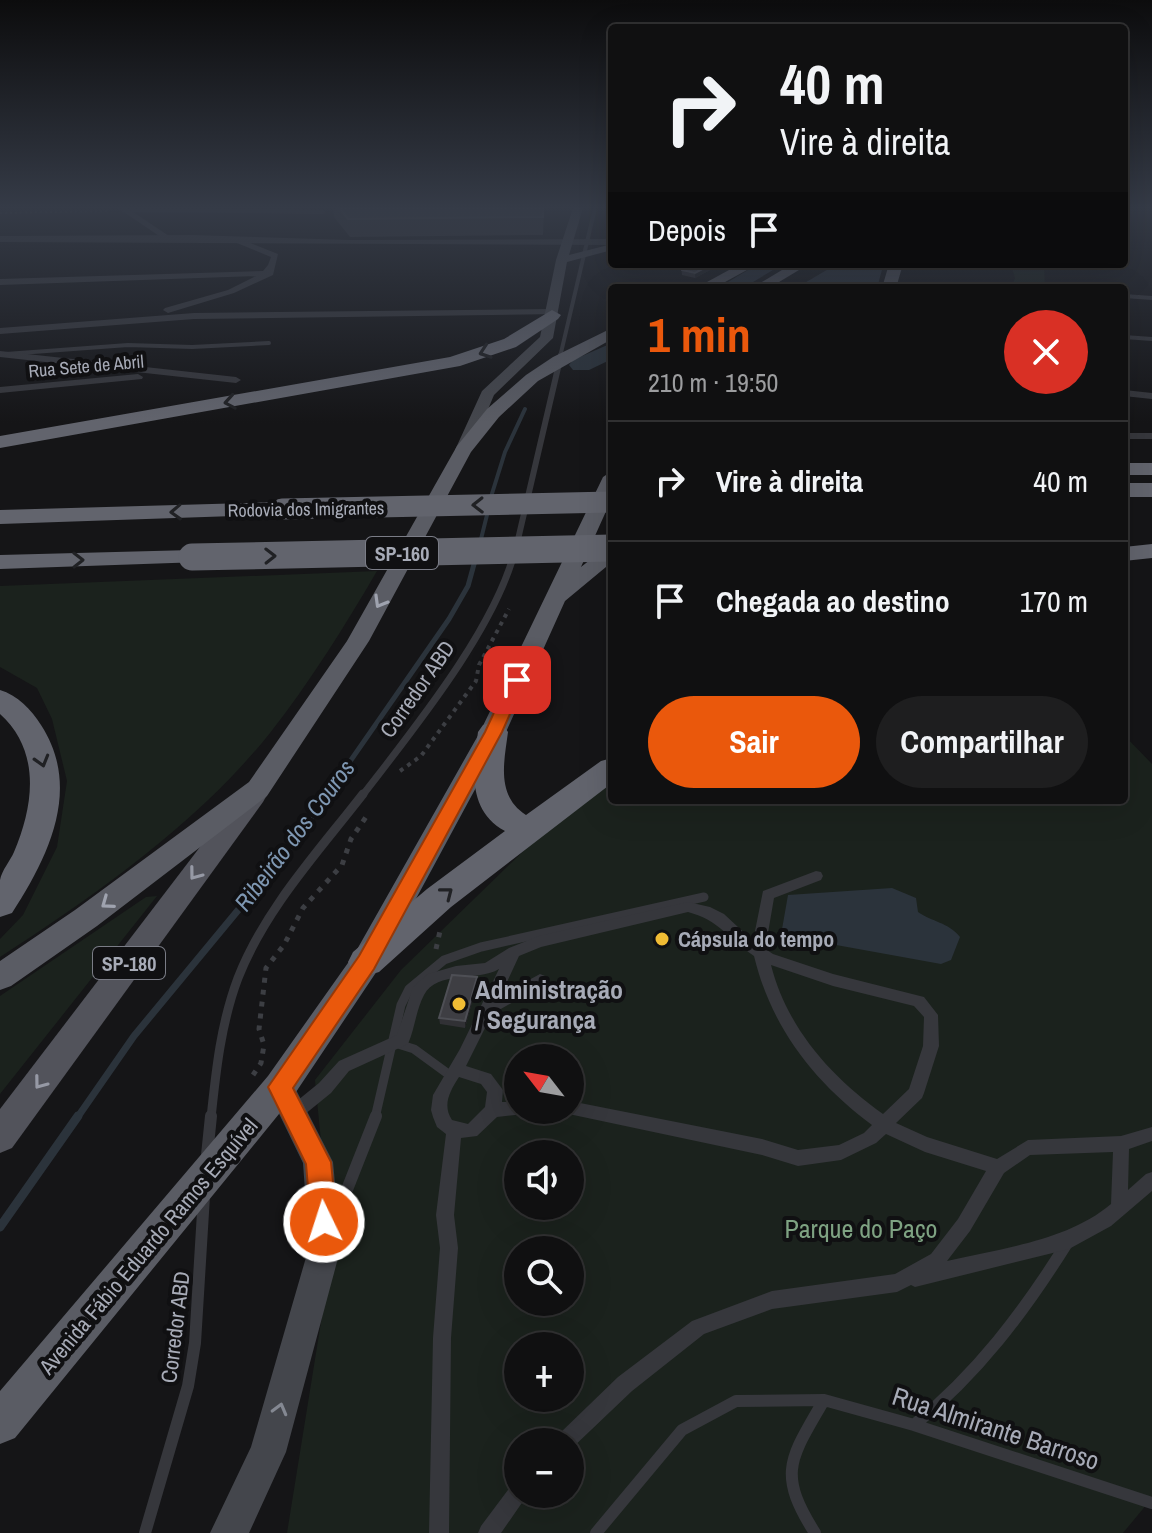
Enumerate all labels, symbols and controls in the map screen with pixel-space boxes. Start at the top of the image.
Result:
text: 40 m [780,46,885,121]
icon: right [648,56,752,160]
text: Vire à direita [780,118,950,166]
icon: arrive [742,208,786,252]
text: Depois [648,210,726,250]
text: 1 min [648,302,751,367]
button: close [1004,310,1088,394]
one-way arrow [478,343,492,359]
street label: Rua Sete de Abril [27,349,145,383]
text: 210 m · 19:50 [648,365,778,400]
one-way arrow [223,393,237,410]
icon: right [648,459,692,503]
text: Vire à direita [716,461,863,501]
text: 40 m [1033,461,1088,501]
street label: Rodovia dos Imigrantes [227,495,385,523]
one-way arrow [471,496,484,513]
one-way arrow [169,504,182,521]
road number: SP-160 [366,537,438,569]
one-way arrow [264,547,277,564]
one-way arrow [72,551,85,569]
icon: arrive [648,579,692,623]
text: Chegada ao destino [716,581,950,621]
text: 170 m [1020,581,1088,621]
one-way arrow [374,593,390,608]
street label: Corredor ABD [373,634,461,744]
pin [483,646,551,714]
icon: arrive [495,658,539,702]
button: Sair [648,696,860,788]
button: Compartilhar [876,696,1088,788]
water label: Ribeirão dos Couros [227,753,362,917]
one-way arrow [33,754,50,768]
one-way arrow [191,865,205,880]
one-way arrow [438,889,452,903]
one-way arrow [101,894,116,908]
place label: Cápsula do tempo [678,924,834,954]
marker: Cápsula do tempo [653,930,671,948]
road number: SP-180 [93,947,165,979]
place label: Administração / Segurança [475,972,623,1037]
marker: Administração / Segurança [450,995,468,1013]
north arrow [504,1044,584,1124]
map controls [504,1044,584,1508]
one-way arrow [36,1074,50,1089]
street label: Avenida Fábio Eduardo Ramos Esquível [31,1112,264,1381]
button: sound [504,1140,584,1220]
position arrow [282,1180,366,1264]
park label: Parque do Paço [785,1211,937,1246]
button: search [504,1236,584,1316]
street label: Corredor ABD [153,1269,197,1385]
button: + [504,1332,584,1412]
street label: Rua Almirante Barroso [888,1378,1104,1478]
one-way arrow [270,1403,287,1417]
button: − [504,1428,584,1508]

